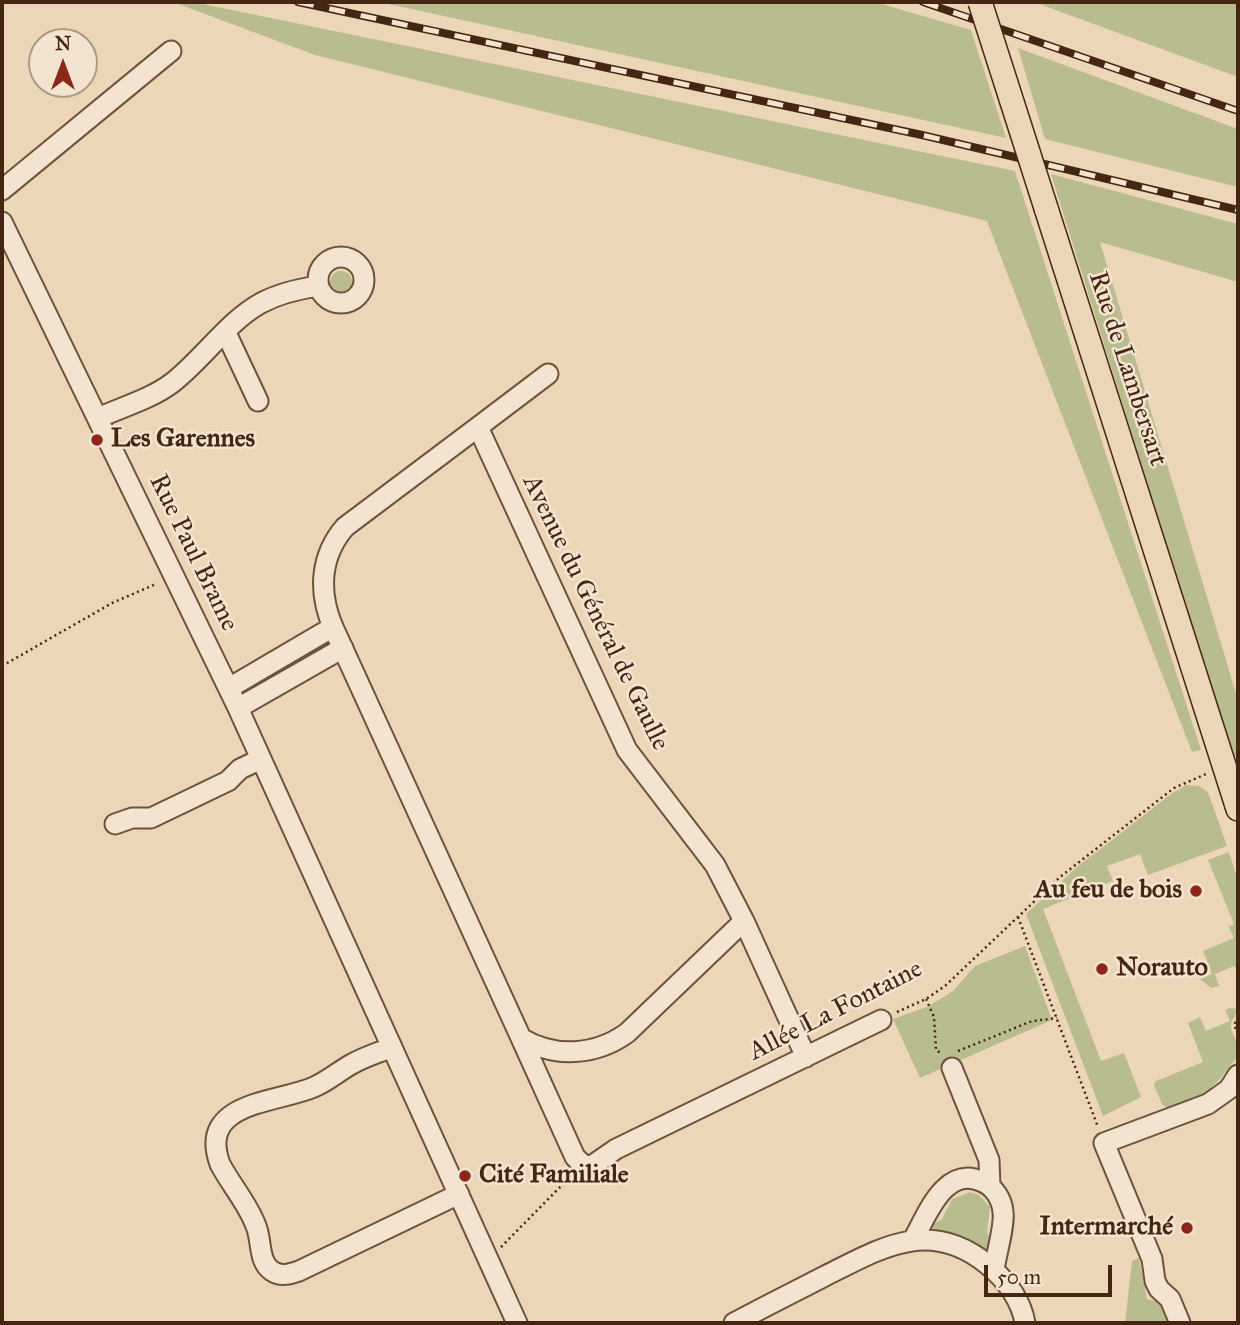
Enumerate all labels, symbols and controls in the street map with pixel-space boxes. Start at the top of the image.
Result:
north arrow [28,28,98,98]
text: N [55,32,71,55]
street label: Rue de Lambersart [1081,268,1173,470]
place label: Les Garennes [111,424,255,456]
marker: Les Garennes [89,432,105,448]
street label: Rue Paul Brame [142,469,244,637]
street label: Avenue du Général de Gaulle [515,470,675,756]
place label: Au feu de bois [1034,875,1182,907]
marker: Au feu de bois [1188,883,1204,899]
place label: Norauto [1116,953,1208,985]
street label: Allée La Fontaine [744,954,928,1068]
marker: Norauto [1094,961,1110,977]
place label: Cité Familiale [479,1160,629,1192]
marker: Cité Familiale [457,1168,473,1184]
place label: Intermarché [1039,1212,1173,1244]
marker: Intermarché [1179,1220,1195,1236]
scale bar [988,1252,1116,1296]
text: 50 m [997,1264,1041,1290]

